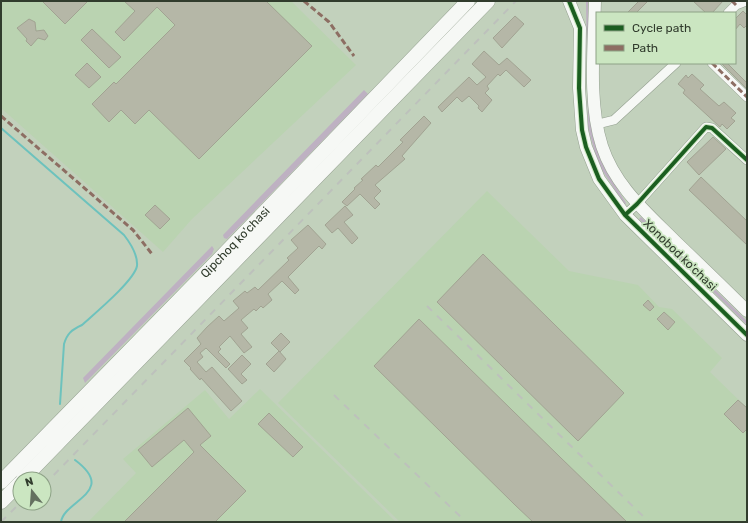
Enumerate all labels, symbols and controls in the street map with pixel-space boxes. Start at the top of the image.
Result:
legend [596,12,736,64]
text: Cycle path [632,21,691,35]
text: Path [632,41,658,55]
street label: Qipchoq ko'chasi [198,204,273,281]
street label: Xonobod ko'chasi [640,216,720,294]
north arrow [12,471,52,511]
text: N [24,475,35,489]

